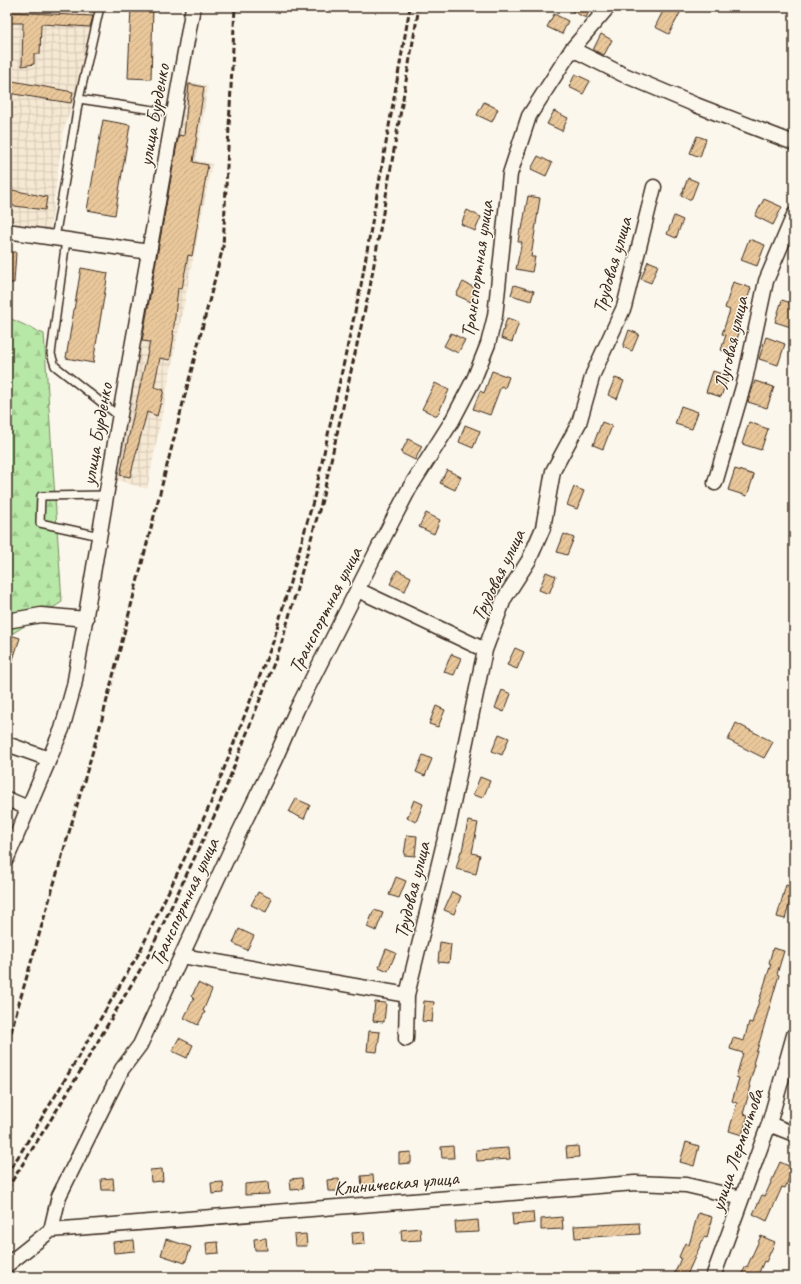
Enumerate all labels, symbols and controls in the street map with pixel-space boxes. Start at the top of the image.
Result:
street label: улица Бурденко [133,61,175,169]
street label: Транспортная улица [455,198,499,339]
street label: Трудовая улица [586,213,638,316]
street label: Луговая улица [708,293,754,392]
street label: улица Бурденко [76,380,118,488]
street label: Трудовая улица [465,524,531,625]
street label: Транспортная улица [283,542,368,677]
street label: Транспортная улица [143,833,225,970]
street label: Трудовая улица [388,838,436,941]
street label: улица Лермонтова [704,1084,770,1215]
street label: Клиническая улица [332,1165,462,1201]

